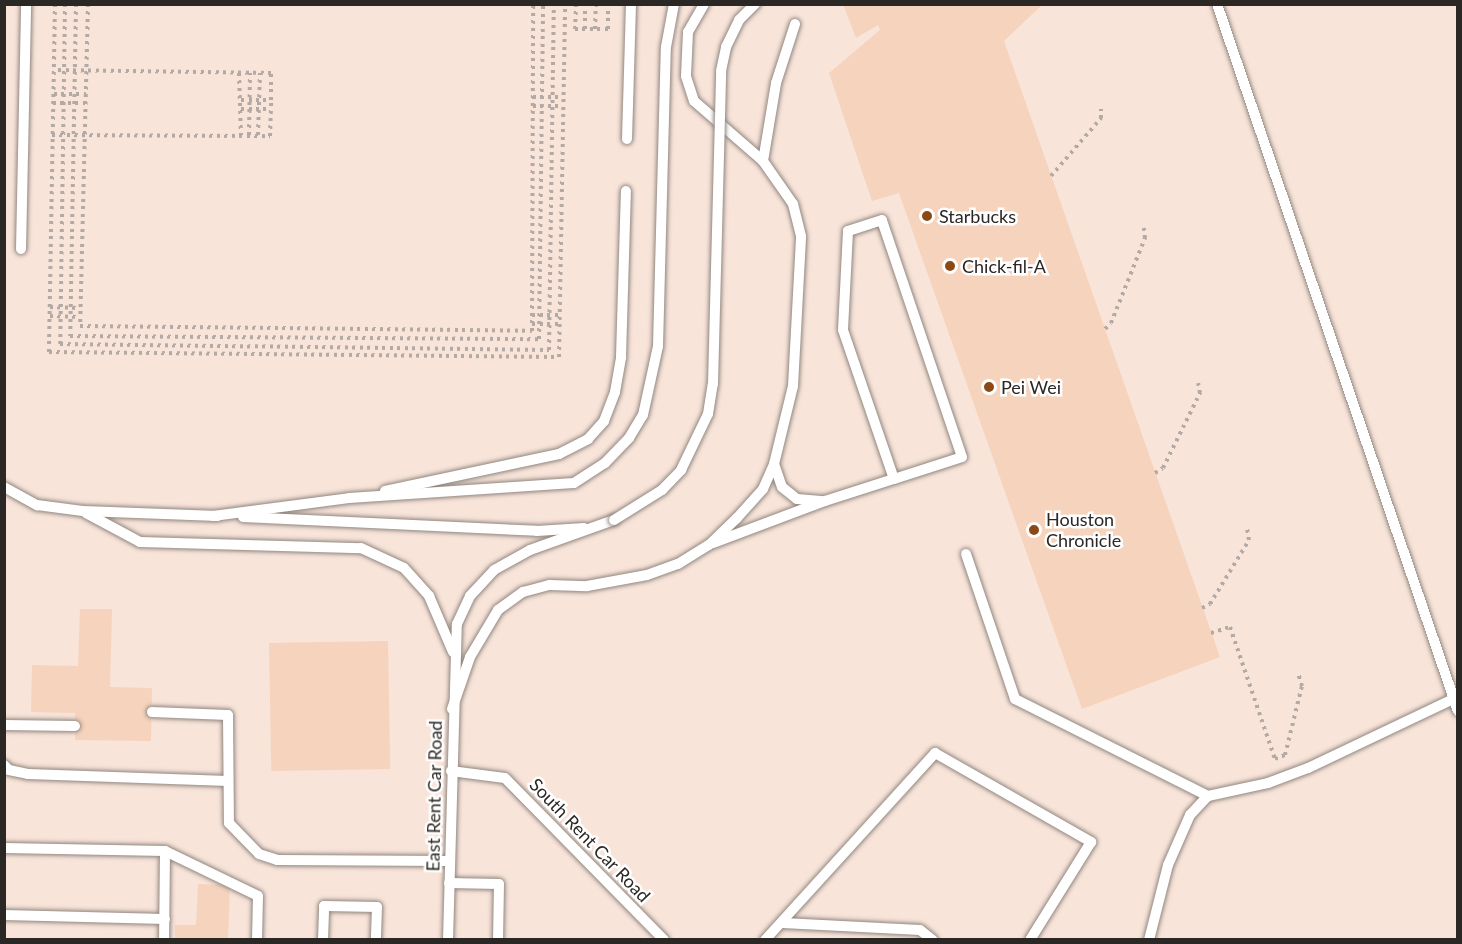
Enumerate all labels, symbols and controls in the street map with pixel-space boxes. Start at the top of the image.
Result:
place label: Starbucks [939,205,1016,227]
marker: Starbucks [920,209,934,223]
place label: Chick-fil-A [962,255,1046,277]
marker: Chick-fil-A [943,259,957,273]
place label: Pei Wei [1001,376,1061,398]
marker: Pei Wei [982,380,996,394]
place label: Houston Chronicle [1046,509,1121,552]
marker: Houston Chronicle [1027,523,1041,537]
street label: East Rent Car Road [422,720,446,872]
street label: South Rent Car Road [525,773,655,907]

